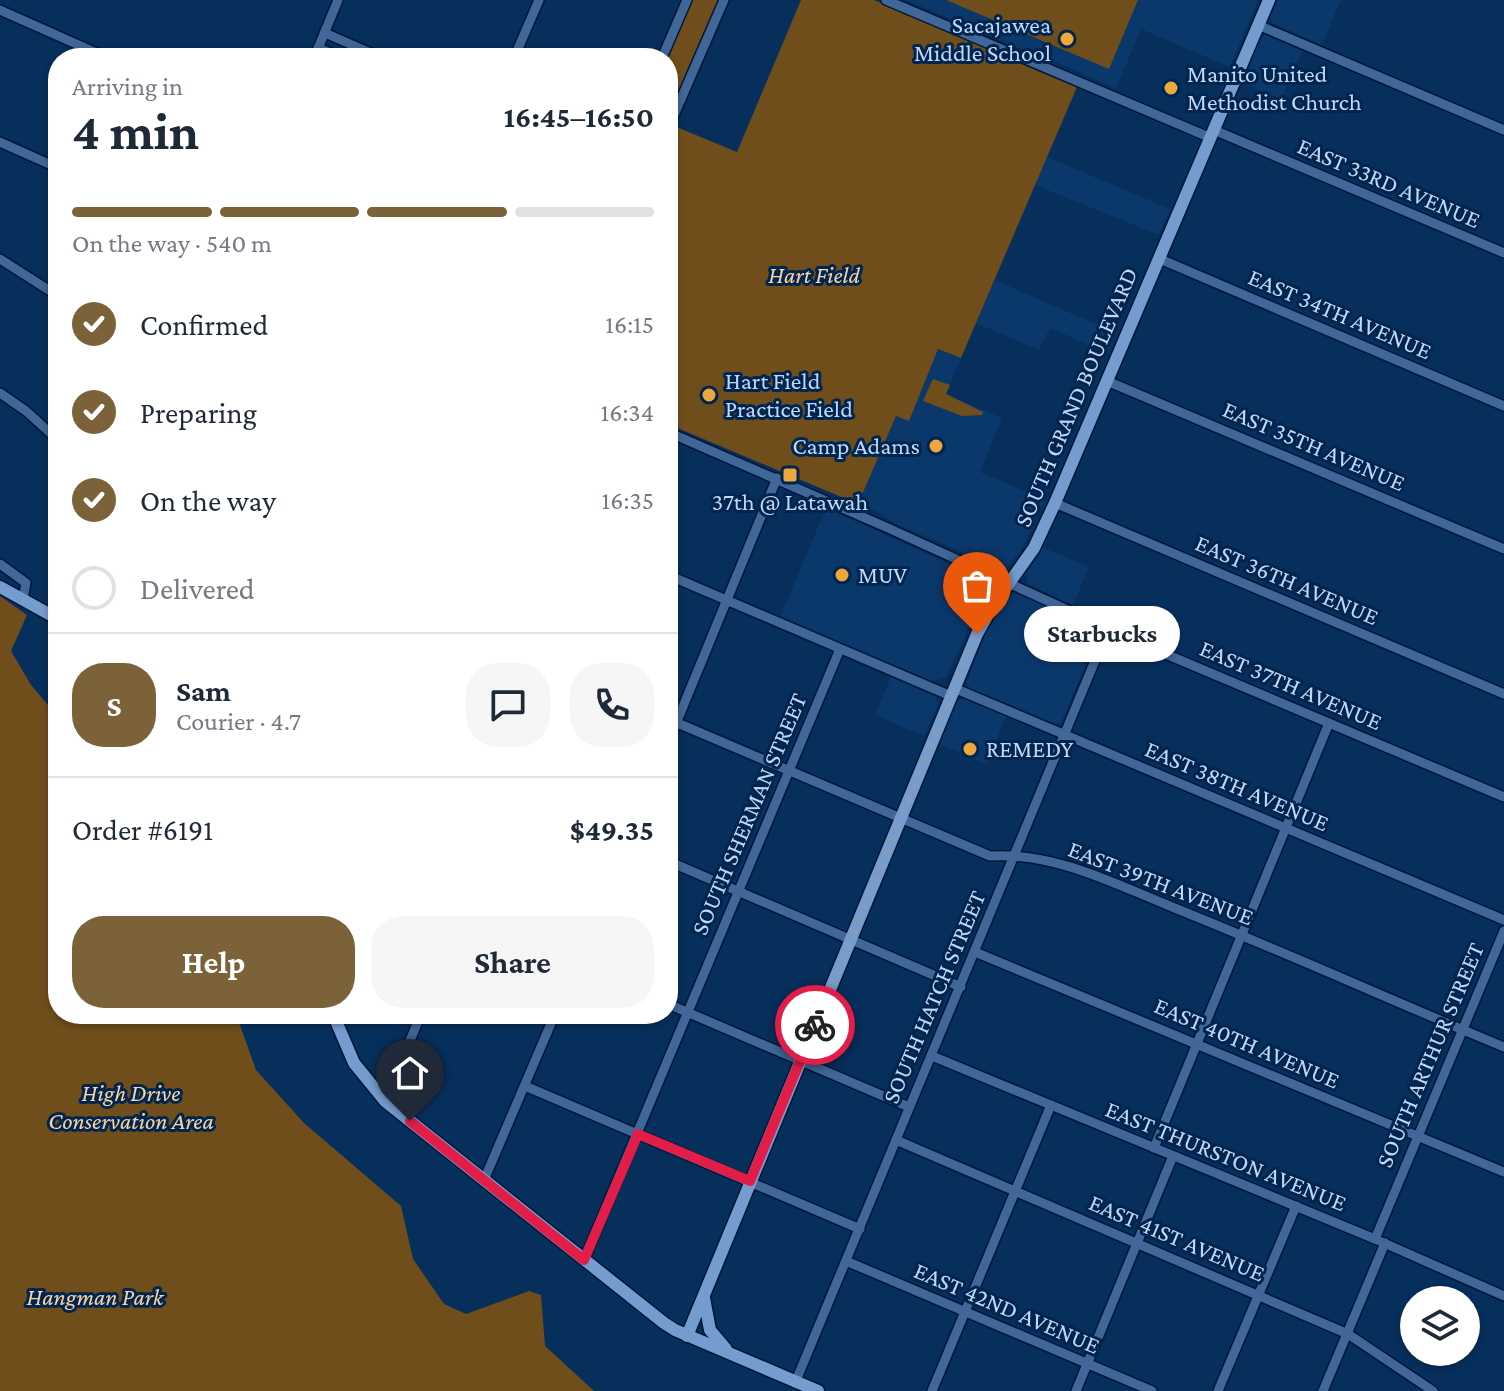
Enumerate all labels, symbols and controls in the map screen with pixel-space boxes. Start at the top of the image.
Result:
place label: Sacajawea Middle School [914,11,1051,66]
marker: Sacajawea Middle School [1058,30,1076,48]
place label: Manito United Methodist Church [1187,60,1362,115]
text: Arriving in [72,72,183,101]
marker: Manito United Methodist Church [1162,79,1180,97]
text: 16:45–16:50 [504,100,654,133]
text: 4 min [72,102,199,160]
street label: EAST 33RD AVENUE [1294,132,1485,233]
text: On the way · 540 m [72,229,272,258]
park label: Hart Field [768,261,860,288]
street label: SOUTH GRAND BOULEVARD [1009,263,1142,530]
street label: EAST 34TH AVENUE [1245,263,1436,364]
icon: check [72,302,116,346]
text: Confirmed [140,308,268,341]
text: 16:15 [605,310,654,339]
place label: Hart Field Practice Field [725,367,853,422]
marker: Hart Field Practice Field [700,386,718,404]
icon: check [72,390,116,434]
street label: EAST 35TH AVENUE [1219,395,1409,496]
text: Preparing [140,396,257,429]
text: 16:34 [601,398,654,427]
place label: Camp Adams [792,432,920,459]
marker: Camp Adams [927,437,945,455]
marker: 37th @ Latawah [781,466,799,484]
icon: check [72,478,116,522]
text: On the way [140,484,276,517]
text: 16:35 [602,486,654,515]
place label: 37th @ Latawah [712,488,868,515]
street label: EAST 36TH AVENUE [1192,529,1383,630]
pin [943,552,1011,634]
place label: MUV [858,561,907,588]
icon: bag [955,564,999,608]
marker: MUV [833,566,851,584]
text: Delivered [140,572,255,605]
callout: Starbucks [1025,606,1181,662]
text: Starbucks [1047,619,1157,648]
street label: EAST 37TH AVENUE [1196,634,1386,735]
button: chat [466,663,550,747]
button: phone [570,663,654,747]
text: Sam [176,674,231,707]
text: S [107,689,122,722]
street label: SOUTH SHERMAN STREET [685,689,812,939]
text: Courier · 4.7 [176,707,301,736]
place label: REMEDY [986,735,1074,762]
street label: EAST 38TH AVENUE [1141,735,1333,836]
marker: REMEDY [961,740,979,758]
text: Order #6191 [72,813,213,846]
text: $49.35 [570,813,654,846]
street label: EAST 39TH AVENUE [1065,835,1258,930]
street label: SOUTH HATCH STREET [876,886,991,1107]
button: Help [72,916,355,1008]
button: Share [371,916,654,1008]
street label: SOUTH ARTHUR STREET [1370,938,1489,1171]
courier [775,985,855,1065]
street label: EAST 40TH AVENUE [1151,991,1344,1094]
icon: bike [793,1003,837,1047]
pin [376,1039,444,1121]
icon: home [388,1051,432,1095]
park label: High Drive Conservation Area [48,1079,214,1134]
street label: EAST THURSTON AVENUE [1102,1095,1351,1216]
street label: EAST 41ST AVENUE [1085,1188,1269,1287]
street label: EAST 42ND AVENUE [910,1256,1104,1359]
park label: Hangman Park [27,1283,165,1310]
map controls [1400,1286,1480,1366]
button: layers [1400,1286,1480,1366]

